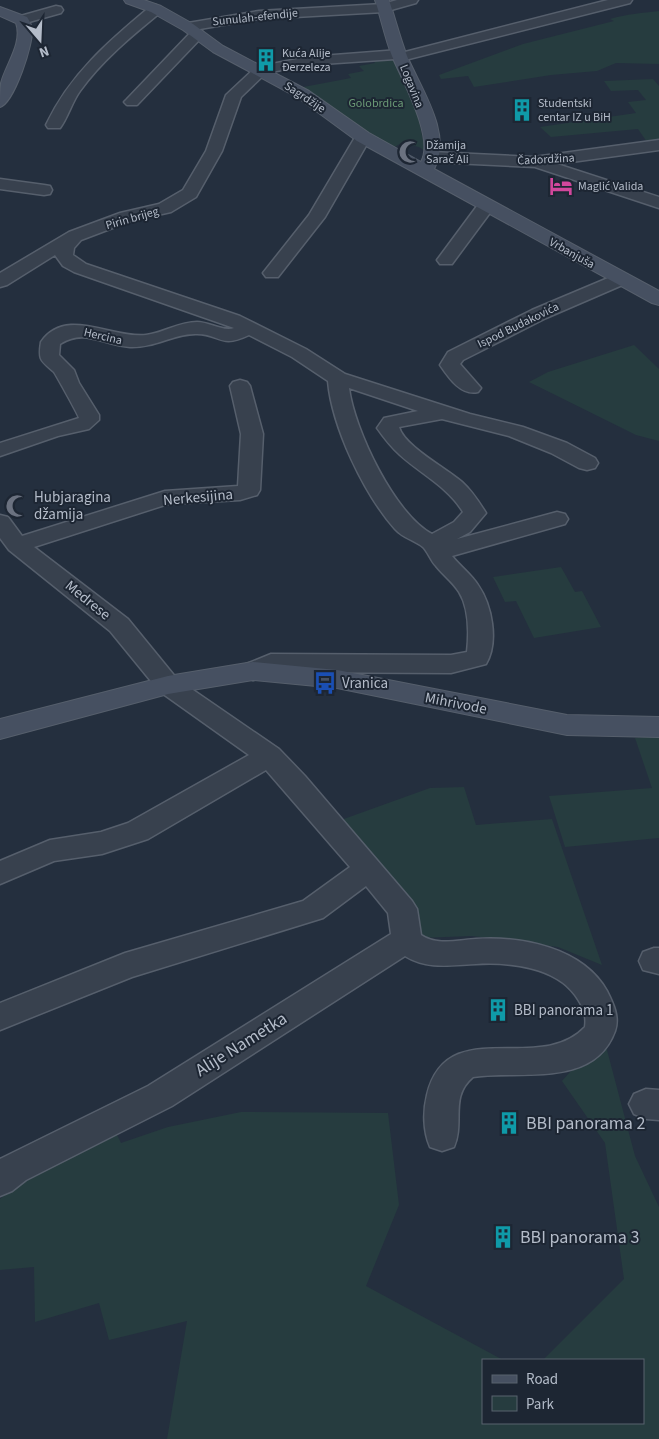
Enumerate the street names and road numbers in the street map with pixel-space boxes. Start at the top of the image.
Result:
street label: Sunulah-efendije [212,5,299,30]
street label: Logavina [395,62,428,110]
street label: Sagrdžije [281,78,329,117]
street label: Čadordžina [517,150,575,169]
street label: Pirin brijeg [104,203,161,234]
street label: Vrbanjuša [546,234,598,273]
street label: Ispod Budakovića [475,298,562,353]
street label: Hercina [82,324,124,349]
street label: Nerkesijina [162,484,234,511]
street label: Medrese [61,576,115,625]
street label: Mihrivode [423,687,489,720]
street label: Alije Nametka [191,1006,292,1083]

